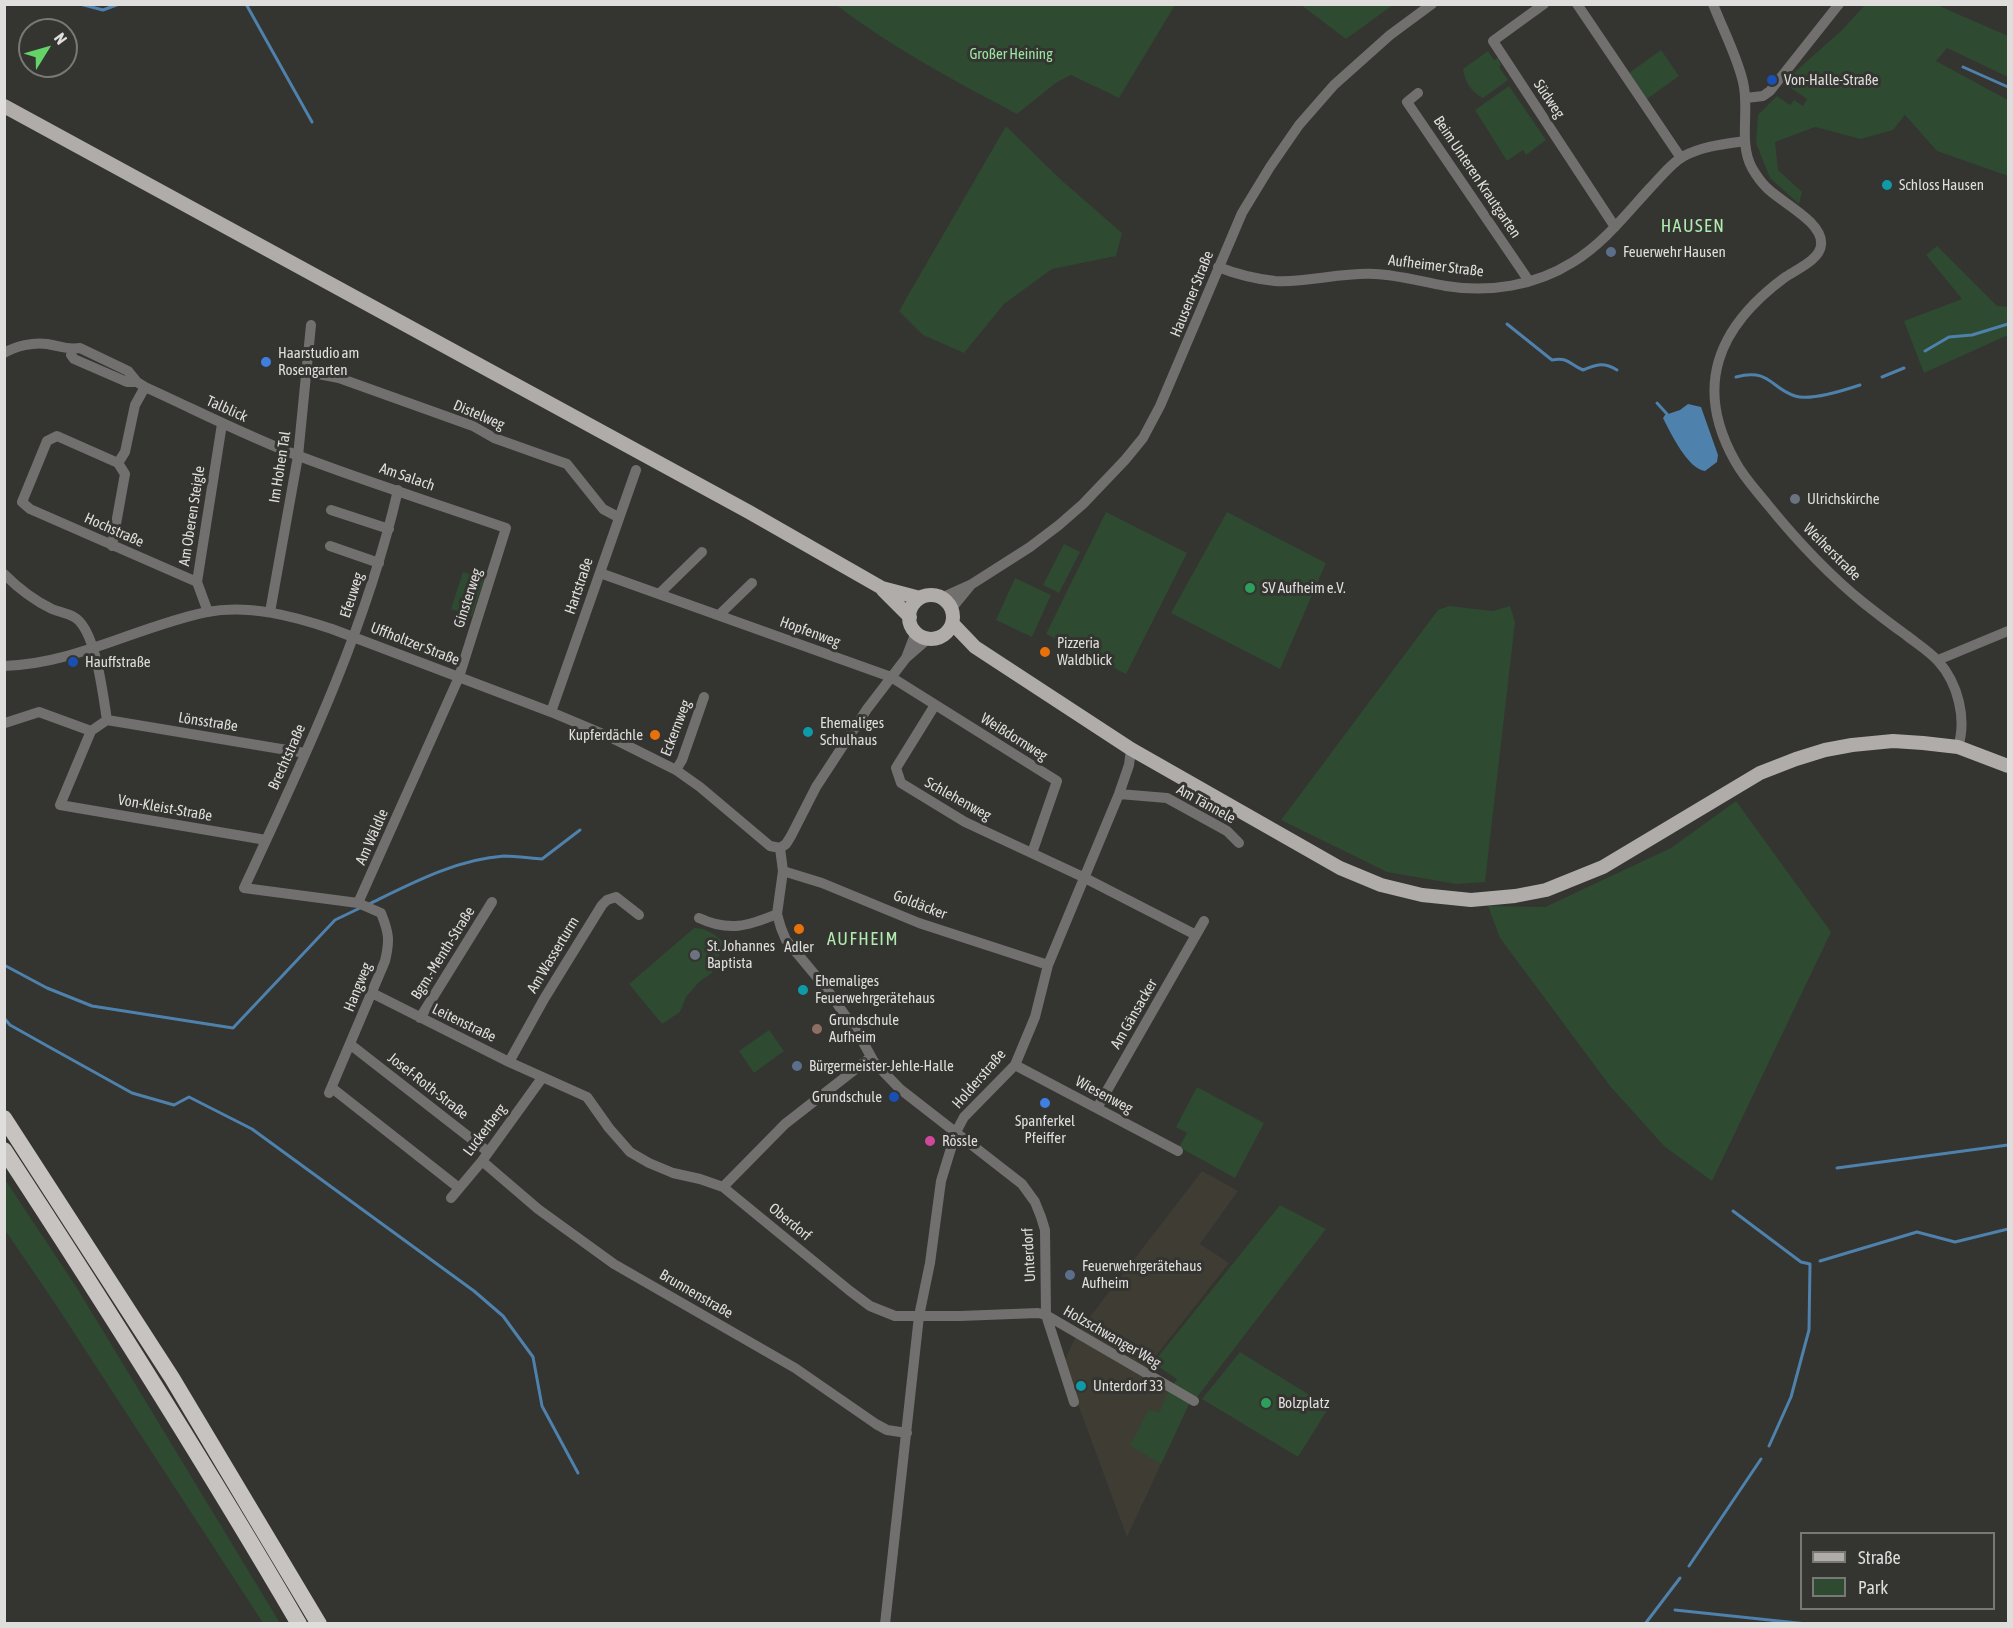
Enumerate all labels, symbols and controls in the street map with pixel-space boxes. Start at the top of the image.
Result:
north arrow [18,18,78,78]
text: N [51,29,71,48]
park label: Großer Heining [969,45,1053,63]
place label: Von-Halle-Straße [1784,71,1879,89]
marker: Von-Halle-Straße [1765,73,1779,87]
street label: Südweg [1530,76,1568,122]
street label: Beim Unteren Krautgarten [1429,112,1525,242]
place label: Schloss Hausen [1899,176,1984,194]
marker: Schloss Hausen [1880,178,1894,192]
district label: HAUSEN [1661,215,1725,237]
place label: Feuerwehr Hausen [1623,243,1726,261]
marker: Feuerwehr Hausen [1604,245,1618,259]
street label: Hausener Straße [1167,248,1217,340]
street label: Aufheimer Straße [1387,251,1485,281]
place label: Haarstudio am Rosengarten [278,344,359,379]
marker: Haarstudio am Rosengarten [259,355,273,369]
street label: Talblick [204,392,250,426]
street label: Distelweg [451,396,507,434]
street label: Im Hohen Tal [265,430,295,504]
street label: Am Salach [377,459,437,495]
street label: Am Oberen Steigle [175,465,209,567]
place label: Ulrichskirche [1807,490,1879,508]
marker: Ulrichskirche [1788,492,1802,506]
street label: Hochstraße [81,509,147,551]
street label: Weiherstraße [1800,520,1864,584]
street label: Hartstraße [561,555,597,617]
street label: Ginsterweg [450,566,486,630]
street label: Efeuweg [336,570,368,620]
place label: SV Aufheim e.V. [1262,579,1346,597]
marker: SV Aufheim e.V. [1243,581,1257,595]
street label: Hopfenweg [777,613,843,651]
street label: Uffholtzer Straße [368,619,462,669]
place label: Pizzeria Waldblick [1057,634,1112,669]
marker: Pizzeria Waldblick [1038,645,1052,659]
place label: Hauffstraße [85,653,151,671]
marker: Hauffstraße [66,655,80,669]
street label: Eckernweg [657,697,695,759]
street label: Lönsstraße [177,708,239,736]
street label: Weißdornweg [977,709,1051,765]
place label: Ehemaliges Schulhaus [820,714,884,749]
street label: Brechtstraße [265,721,309,793]
marker: Ehemaliges Schulhaus [801,725,815,739]
place label: Kupferdächle [569,726,643,744]
marker: Kupferdächle [648,728,662,742]
street label: Schlehenweg [922,773,994,825]
street label: Am Tännele [1173,780,1239,828]
street label: Von-Kleist-Straße [116,791,214,825]
street label: Am Wäldle [352,806,392,868]
street label: Goldäcker [891,887,949,923]
street label: Bgm.-Menth-Straße [407,903,479,1003]
street label: Am Wasserturm [523,913,583,997]
marker: Adler [792,922,806,936]
district label: AUFHEIM [827,928,899,950]
place label: St. Johannes Baptista [707,937,775,972]
place label: Adler [784,938,814,956]
marker: St. Johannes Baptista [688,948,702,962]
street label: Hangweg [340,960,376,1014]
place label: Ehemaliges Feuerwehrgerätehaus [815,972,935,1007]
street label: Am Gänsacker [1107,976,1161,1052]
marker: Ehemaliges Feuerwehrgerätehaus [796,983,810,997]
street label: Leitenstraße [429,1000,499,1046]
place label: Grundschule Aufheim [829,1011,899,1046]
marker: Grundschule Aufheim [810,1022,824,1036]
street label: Holderstraße [948,1046,1010,1112]
street label: Josef-Roth-Straße [384,1049,472,1123]
place label: Bürgermeister-Jehle-Halle [809,1057,954,1075]
marker: Bürgermeister-Jehle-Halle [790,1059,804,1073]
street label: Wiesenweg [1072,1072,1136,1118]
place label: Grundschule [812,1088,882,1106]
marker: Grundschule [887,1090,901,1104]
marker: Spanferkel Pfeiffer [1038,1096,1052,1110]
street label: Luckerberg [460,1100,510,1160]
place label: Spanferkel Pfeiffer [1015,1112,1075,1147]
place label: Rössle [942,1132,978,1150]
marker: Rössle [923,1134,937,1148]
street label: Oberdorf [765,1199,815,1245]
street label: Unterdorf [1019,1228,1039,1282]
place label: Feuerwehrgerätehaus Aufheim [1082,1257,1202,1292]
street label: Brunnenstraße [656,1266,736,1322]
marker: Feuerwehrgerätehaus Aufheim [1063,1268,1077,1282]
street label: Holzschwanger Weg [1060,1302,1164,1372]
place label: Unterdorf 33 [1093,1377,1163,1395]
marker: Unterdorf 33 [1074,1379,1088,1393]
place label: Bolzplatz [1278,1394,1329,1412]
marker: Bolzplatz [1259,1396,1273,1410]
legend [1800,1532,1995,1610]
text: Straße [1858,1547,1901,1568]
text: Park [1858,1577,1888,1598]

